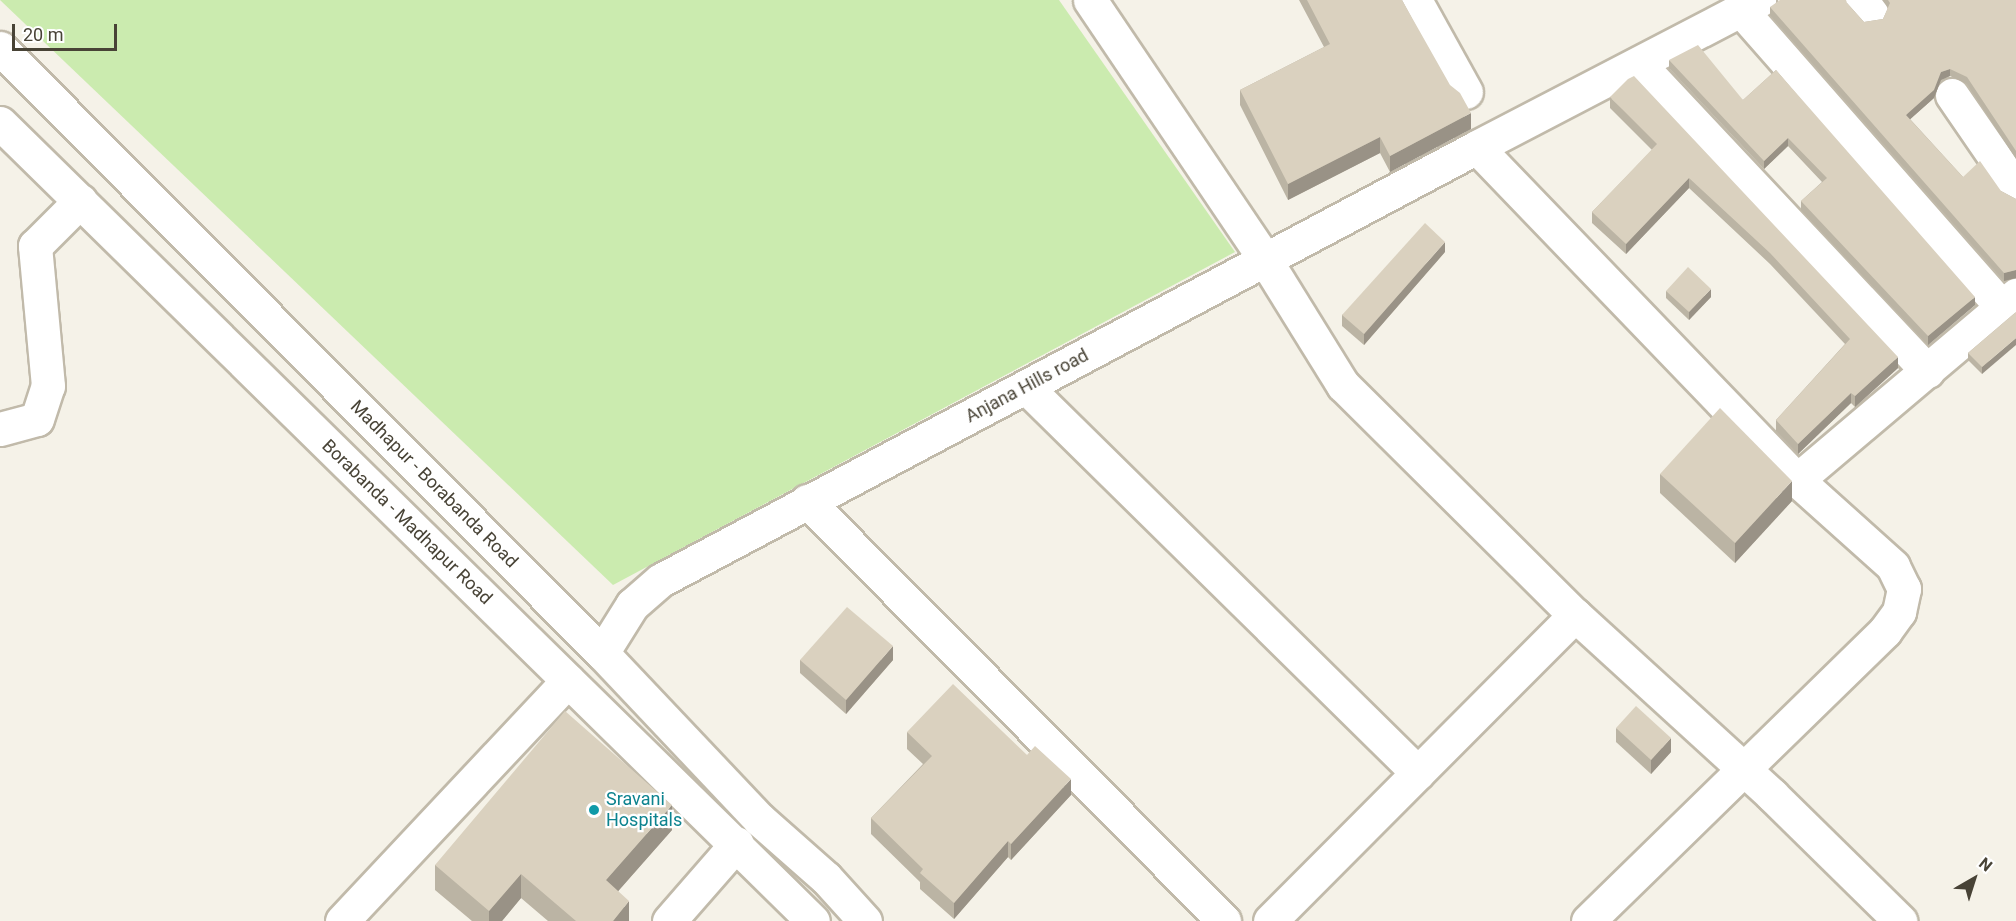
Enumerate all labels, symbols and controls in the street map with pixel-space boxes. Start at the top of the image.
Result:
scale bar [15,12,120,50]
text: 20 m [23,24,63,45]
street label: Anjana Hills road [962,345,1092,427]
street label: Madhapur - Borabanda Road [346,396,522,572]
street label: Borabanda - Madhapur Road [318,435,496,609]
place label: Sravani Hospitals [606,789,682,832]
marker: Sravani Hospitals [587,803,601,817]
north arrow [1944,849,2004,909]
text: N [1975,854,1996,876]

